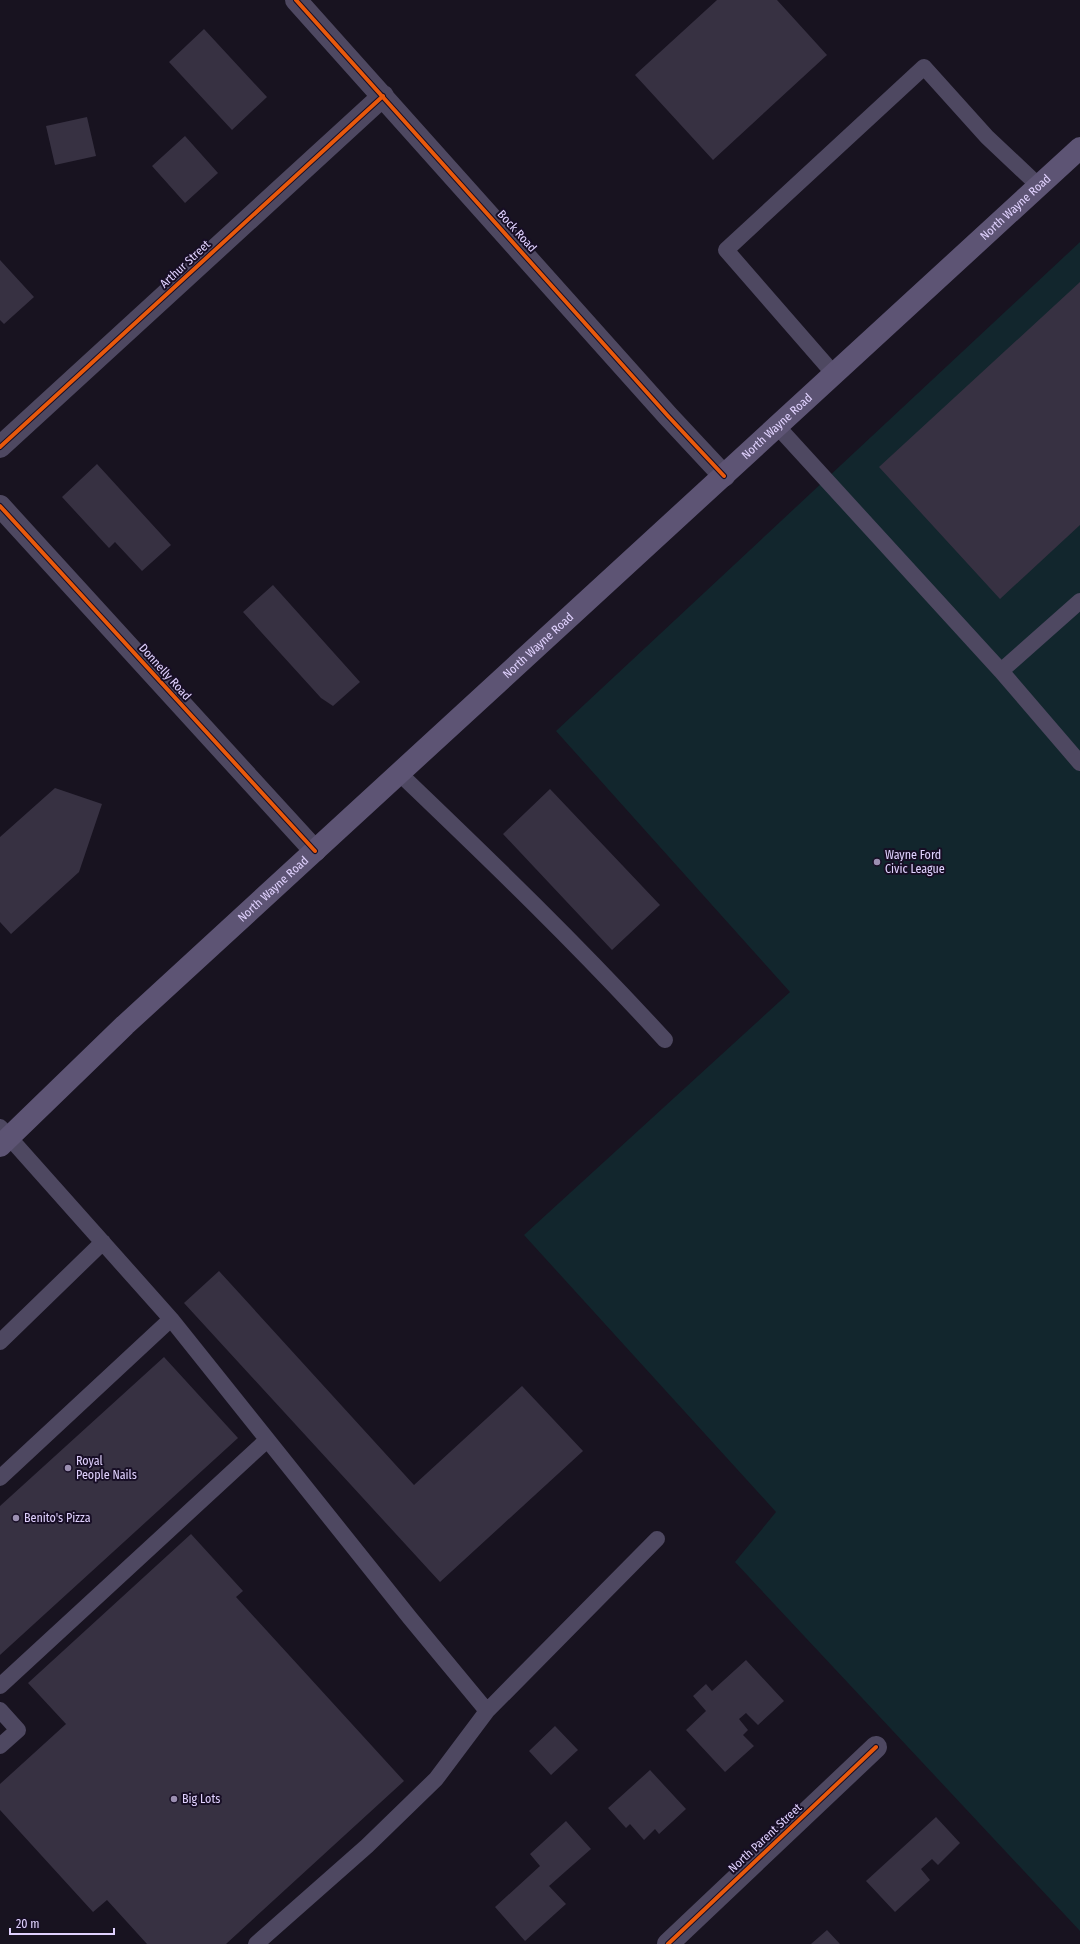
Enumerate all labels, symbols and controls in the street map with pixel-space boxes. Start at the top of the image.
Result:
street label: North Wayne Road [977,171,1054,243]
street label: Bock Road [495,207,539,255]
street label: Arthur Street [157,237,213,291]
street label: North Wayne Road [739,391,815,462]
street label: North Wayne Road [500,610,576,681]
street label: Donnelly Road [136,641,194,703]
place label: Wayne Ford Civic League [885,848,945,876]
street label: North Wayne Road [235,853,311,925]
marker: Wayne Ford Civic League [872,857,882,867]
place label: Royal People Nails [76,1454,137,1482]
marker: Royal People Nails [63,1463,73,1473]
place label: Benito's Pizza [24,1511,91,1525]
marker: Benito's Pizza [11,1513,21,1523]
place label: Big Lots [182,1792,220,1806]
marker: Big Lots [169,1794,179,1804]
street label: North Parent Street [726,1801,804,1875]
scale bar [10,1910,114,1936]
text: 20 m [16,1917,40,1931]

